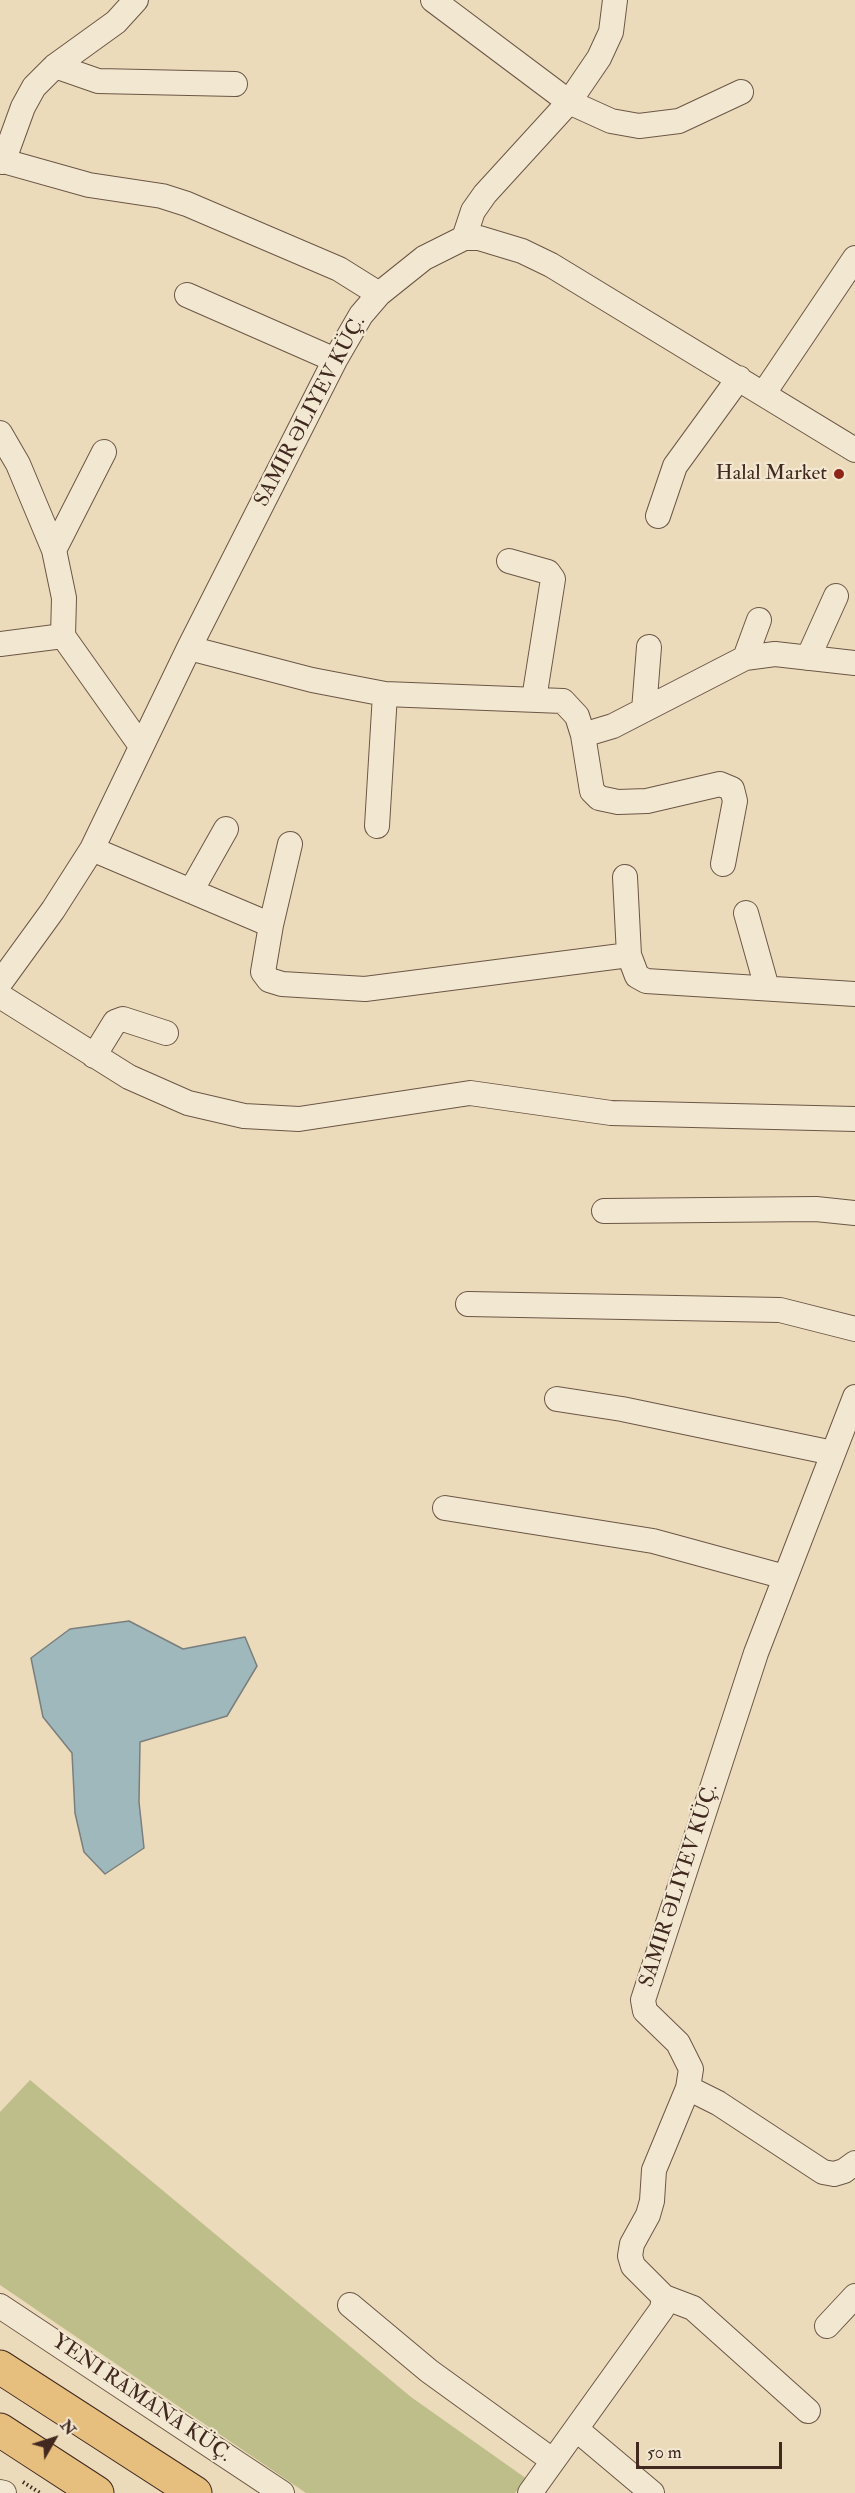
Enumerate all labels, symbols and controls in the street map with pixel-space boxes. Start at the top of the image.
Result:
street label: SAMIR ƏLIYEV KÜÇ. [250,312,372,512]
place label: Halal Market [715,461,827,487]
marker: Halal Market [832,467,846,481]
street label: SAMIR ƏLIYEV KÜÇ. [635,1781,725,1991]
street label: YENI RAMANA KÜÇ. [46,2330,236,2468]
north arrow [24,2409,84,2469]
scale bar [639,2430,784,2468]
text: 50 m [647,2441,682,2464]

